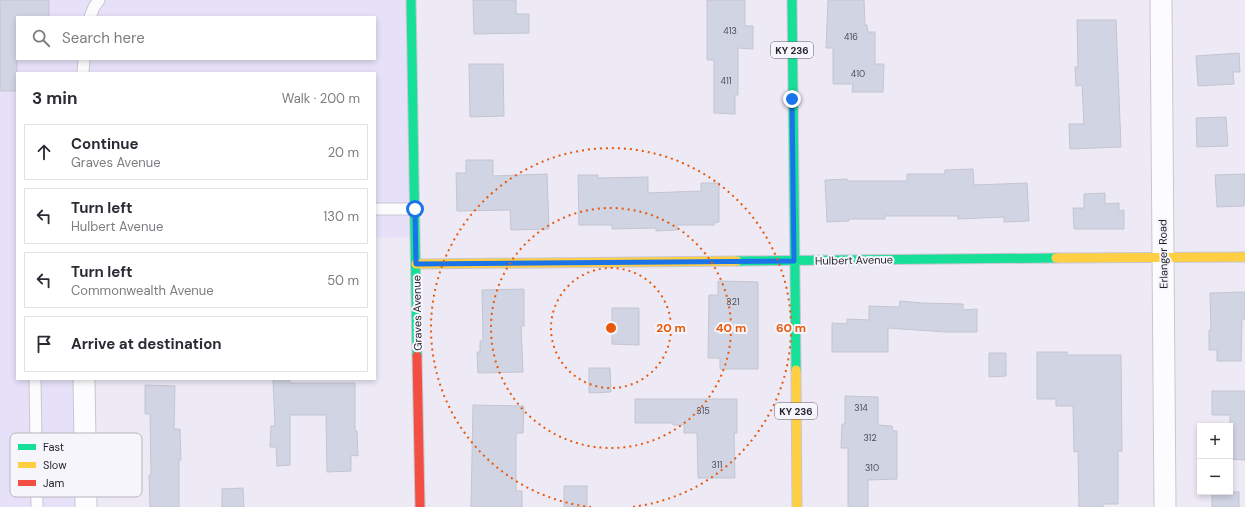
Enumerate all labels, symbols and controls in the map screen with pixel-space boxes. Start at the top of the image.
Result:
search box [16,16,376,60]
house number: 413 [723,25,737,37]
icon: search [30,27,52,49]
text: Search here [62,28,145,48]
house number: 416 [844,31,858,43]
road number: KY 236 [771,42,813,58]
house number: 410 [851,68,865,80]
house number: 411 [720,75,732,87]
text: 3 min [32,87,77,109]
text: Walk · 200 m [282,90,360,107]
route end [783,90,801,108]
text: Continue [71,134,139,154]
icon: ahead [33,141,55,163]
text: 20 m [328,144,359,161]
text: Graves Avenue [71,154,161,171]
text: Turn left [71,198,132,218]
route start [406,200,424,218]
icon: left [33,205,55,227]
text: 130 m [323,208,359,225]
text: Hulbert Avenue [71,218,163,235]
street label: Erlanger Road [1155,219,1171,289]
street label: Hulbert Avenue [815,252,893,268]
text: Turn left [71,262,132,282]
icon: left [33,269,55,291]
text: 50 m [327,272,359,289]
street label: Graves Avenue [409,275,425,351]
text: Commonwealth Avenue [71,282,214,299]
house number: 321 [726,296,740,308]
text: 20 m [656,320,686,336]
text: 40 m [716,320,746,336]
text: 60 m [776,320,806,336]
centre of rings [604,321,618,335]
icon: arrive [33,333,55,355]
text: Arrive at destination [71,334,222,354]
house number: 314 [854,402,868,414]
road number: KY 236 [775,403,817,419]
house number: 315 [696,405,710,417]
map controls [1197,423,1233,495]
button: + [1197,423,1233,459]
house number: 312 [863,432,877,444]
legend [10,433,142,497]
text: Fast [43,440,64,454]
text: Slow [43,458,67,472]
house number: 311 [712,459,723,471]
button: − [1197,459,1233,495]
house number: 310 [865,462,879,474]
text: Jam [43,476,64,490]

